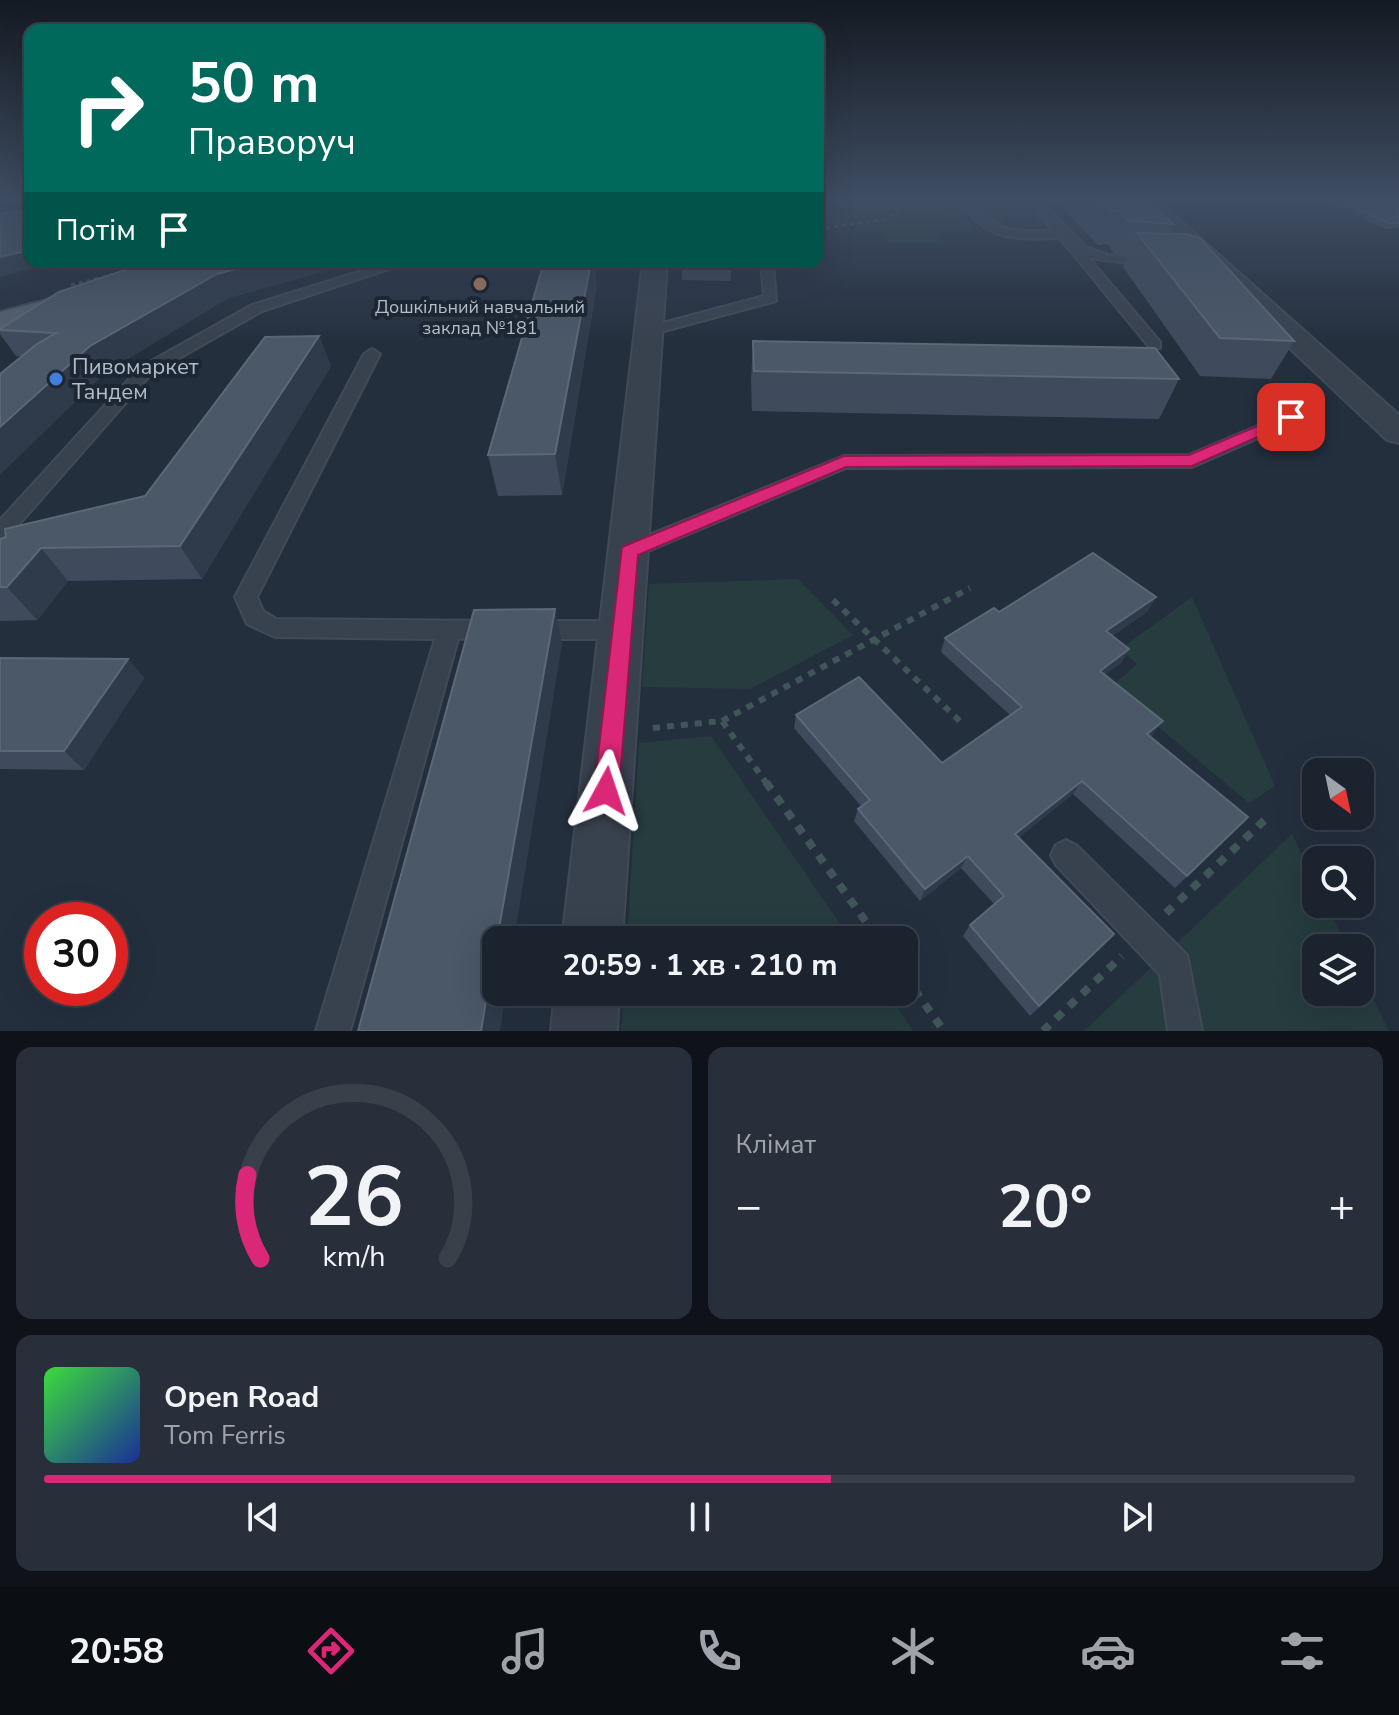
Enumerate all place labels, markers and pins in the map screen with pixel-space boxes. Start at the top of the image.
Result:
marker: Дошкільний навчальний заклад №181 [471,275,489,293]
place label: Дошкільний навчальний заклад №181 [375,295,585,340]
place label: Пивомаркет Тандем [72,352,199,407]
marker: Пивомаркет Тандем [47,370,65,388]
pin [1257,383,1325,451]

